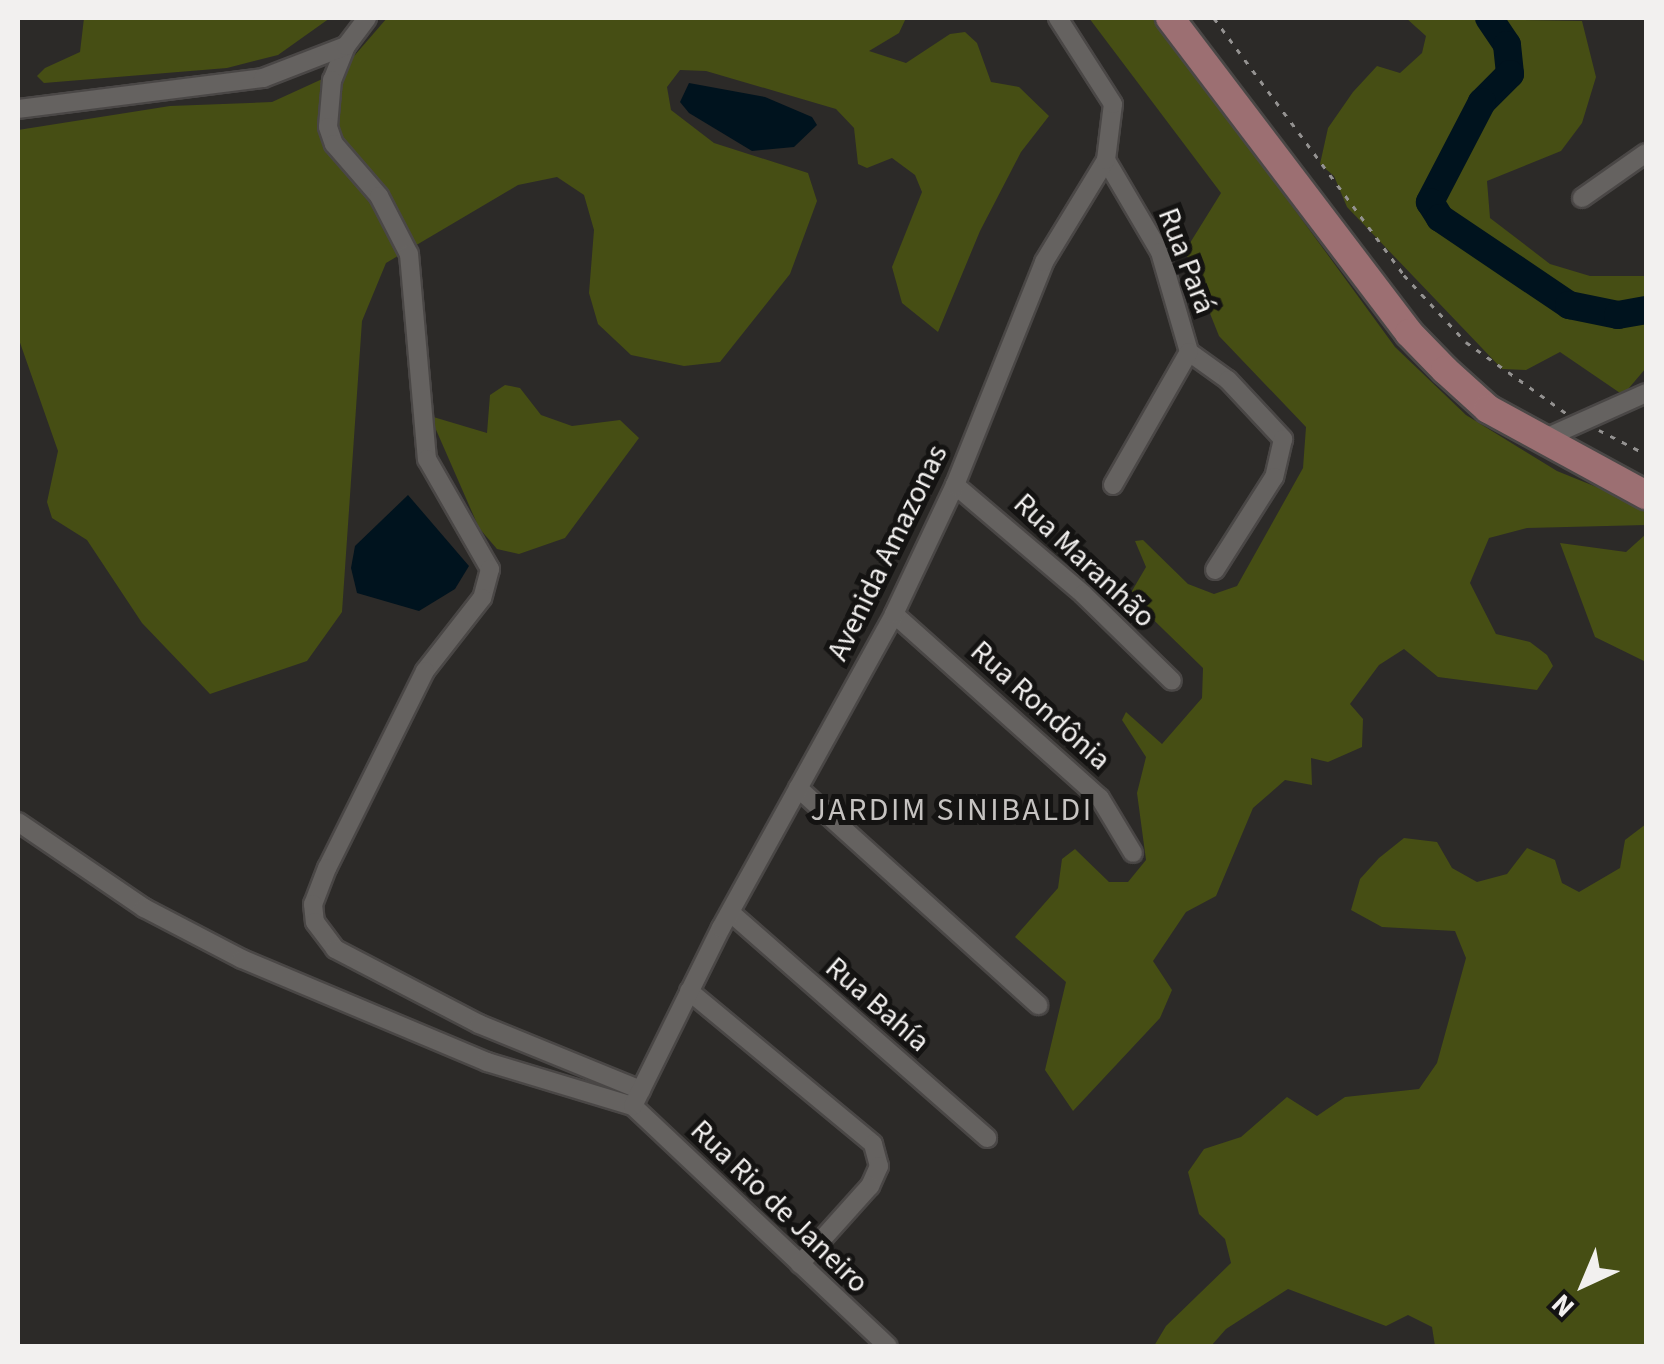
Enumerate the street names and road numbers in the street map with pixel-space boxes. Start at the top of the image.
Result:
street label: Rua Pará [1149,203,1223,319]
street label: Avenida Amazonas [820,439,956,667]
street label: Rua Maranhão [1006,486,1162,636]
street label: Rua Rondônia [963,634,1117,778]
street label: Rua Bahía [818,950,936,1060]
street label: Rua Rio de Janeiro [683,1113,875,1301]

